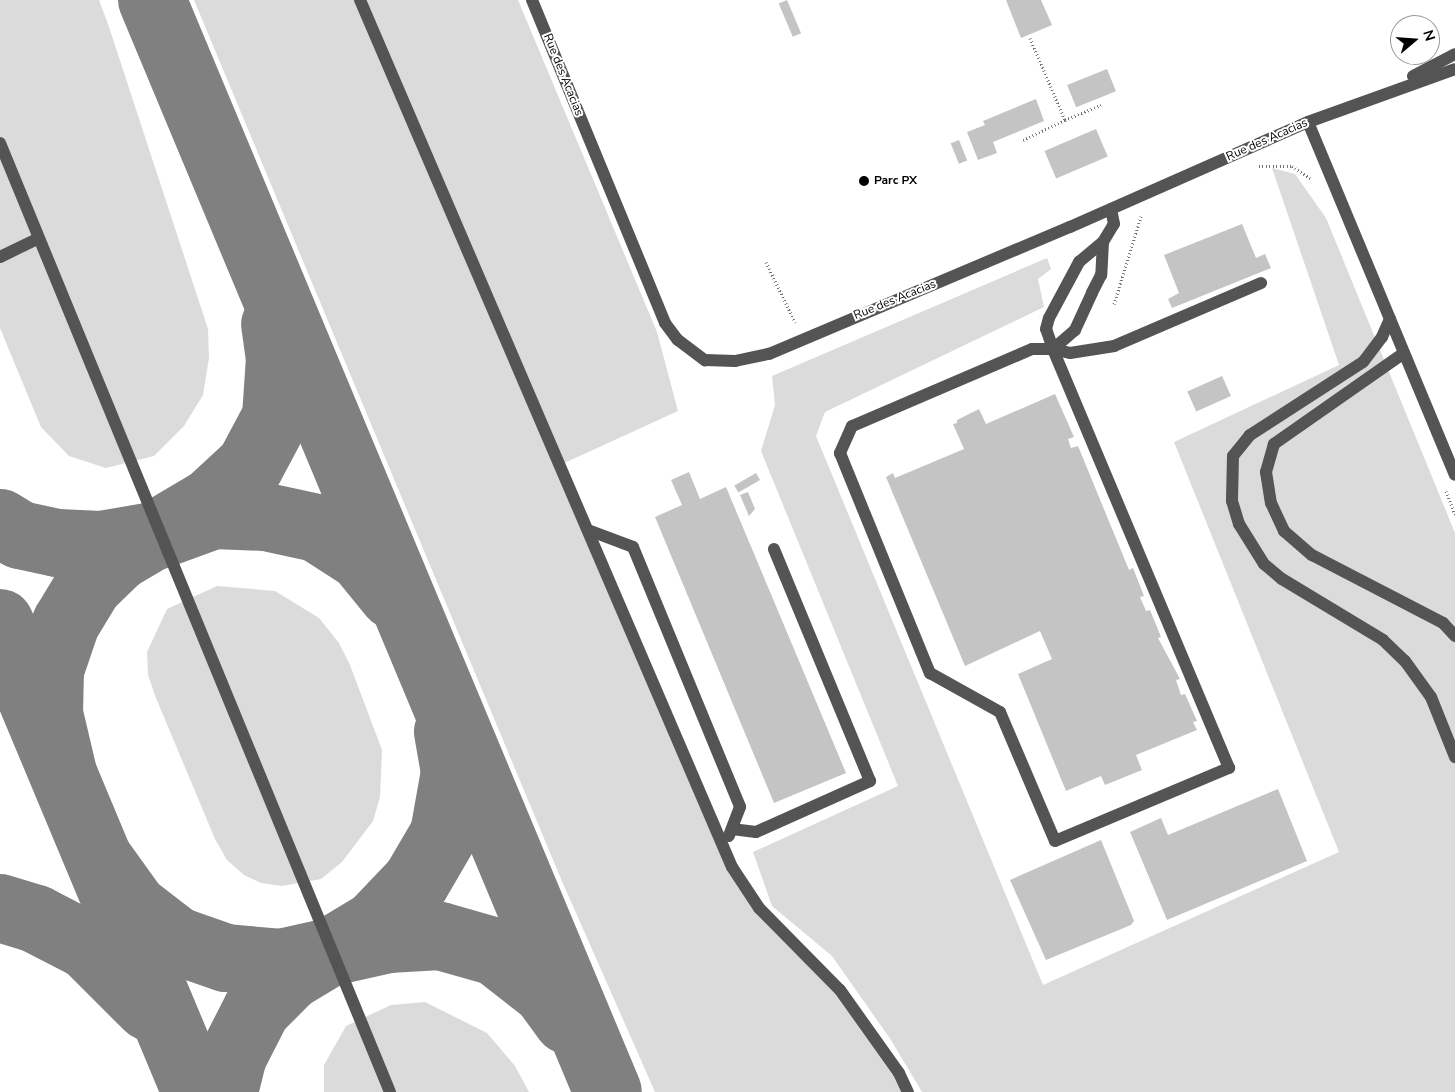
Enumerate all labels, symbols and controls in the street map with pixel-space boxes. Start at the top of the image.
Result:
north arrow [1390,15,1440,65]
text: N [1418,28,1439,43]
street label: Rue des Acacias [540,32,586,118]
street label: Rue des Acacias [1224,116,1310,164]
place label: Parc PX [874,174,917,188]
marker: Parc PX [858,175,870,187]
street label: Rue des Acacias [852,277,938,323]

